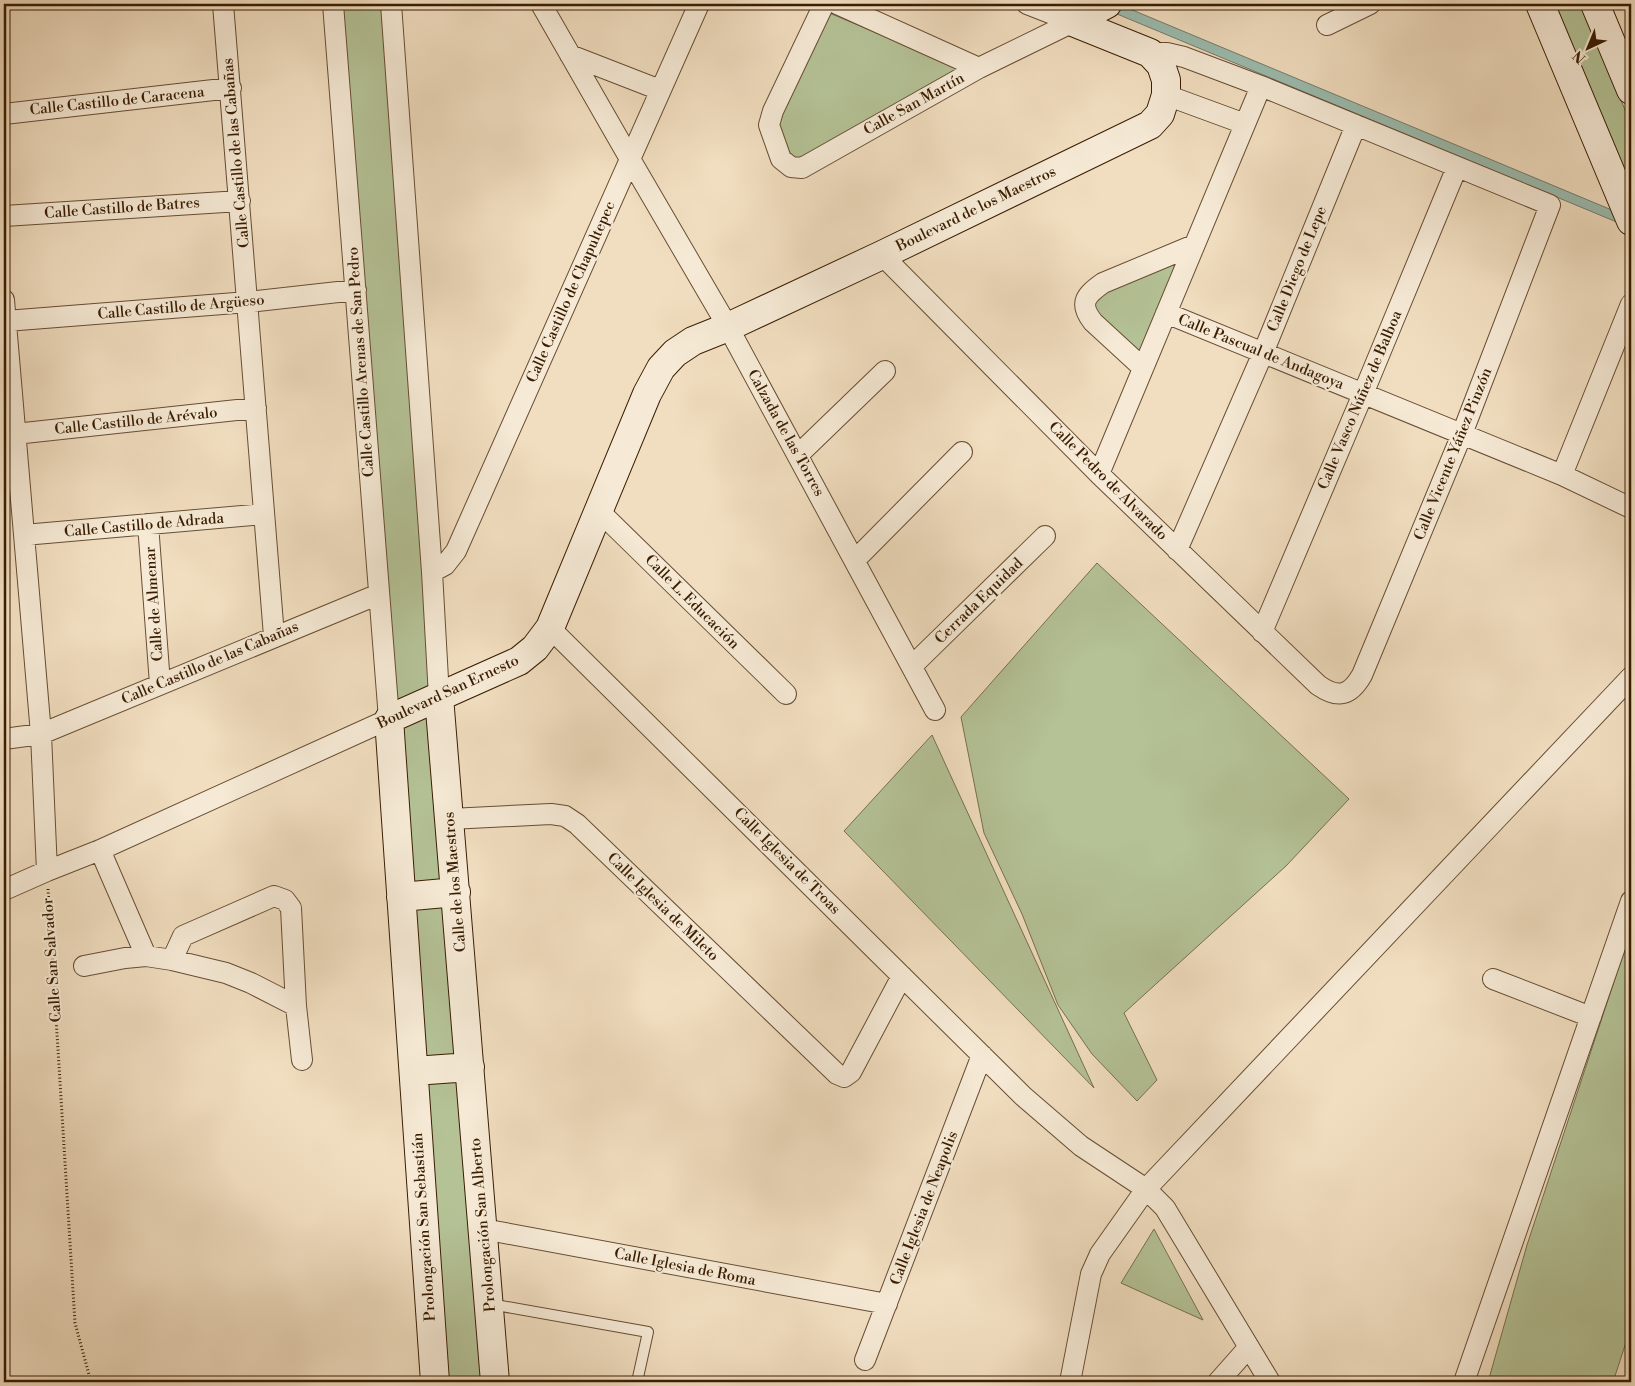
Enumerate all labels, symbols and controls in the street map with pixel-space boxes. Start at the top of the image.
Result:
north arrow [1562,22,1612,72]
text: N [1569,46,1590,67]
street label: Calle Castillo de las Cabañas [218,57,254,249]
street label: Calle San Martín [860,68,968,140]
street label: Calle Castillo de Caracena [29,82,206,120]
street label: Boulevard de los Maestros [892,162,1059,257]
street label: Calle Castillo de Batres [44,193,200,223]
street label: Calle Castillo de Chapultepec [522,198,620,386]
street label: Calle Diego de Lepe [1263,203,1331,335]
street label: Calle Castillo Arenas de San Pedro [343,246,379,478]
street label: Calle Castillo de Argüeso [97,290,265,324]
street label: Calle Vasco Núñez de Balboa [1314,307,1407,492]
street label: Calle Pascual de Andagoya [1175,310,1347,394]
street label: Calle Vicente Yáñez Pinzón [1410,365,1496,543]
street label: Calzada de las Torres [743,366,829,500]
street label: Calle Castillo de Arévalo [54,403,218,439]
street label: Calle Pedro de Alvarado [1044,417,1172,545]
street label: Calle Castillo de Adrada [63,509,225,541]
street label: Calle de Almenar [140,545,167,662]
street label: Calle L. Educación [641,551,743,653]
street label: Cerrada Equidad [931,554,1028,648]
street label: Calle Castillo de las Cabañas [119,617,301,709]
street label: Boulevard San Ernesto [373,651,522,734]
street label: Calle Iglesia de Troas [730,804,844,918]
street label: Calle de los Maestros [439,811,471,953]
street label: Calle Iglesia de Mileto [603,849,723,965]
street label: Calle San Salvador [38,897,66,1023]
street label: Calle Iglesia de Neapolis [886,1128,962,1288]
street label: Prolongación San Sebastián [408,1132,440,1322]
street label: Prolongación San Alberto [466,1137,500,1313]
street label: Calle Iglesia de Roma [613,1244,758,1290]

